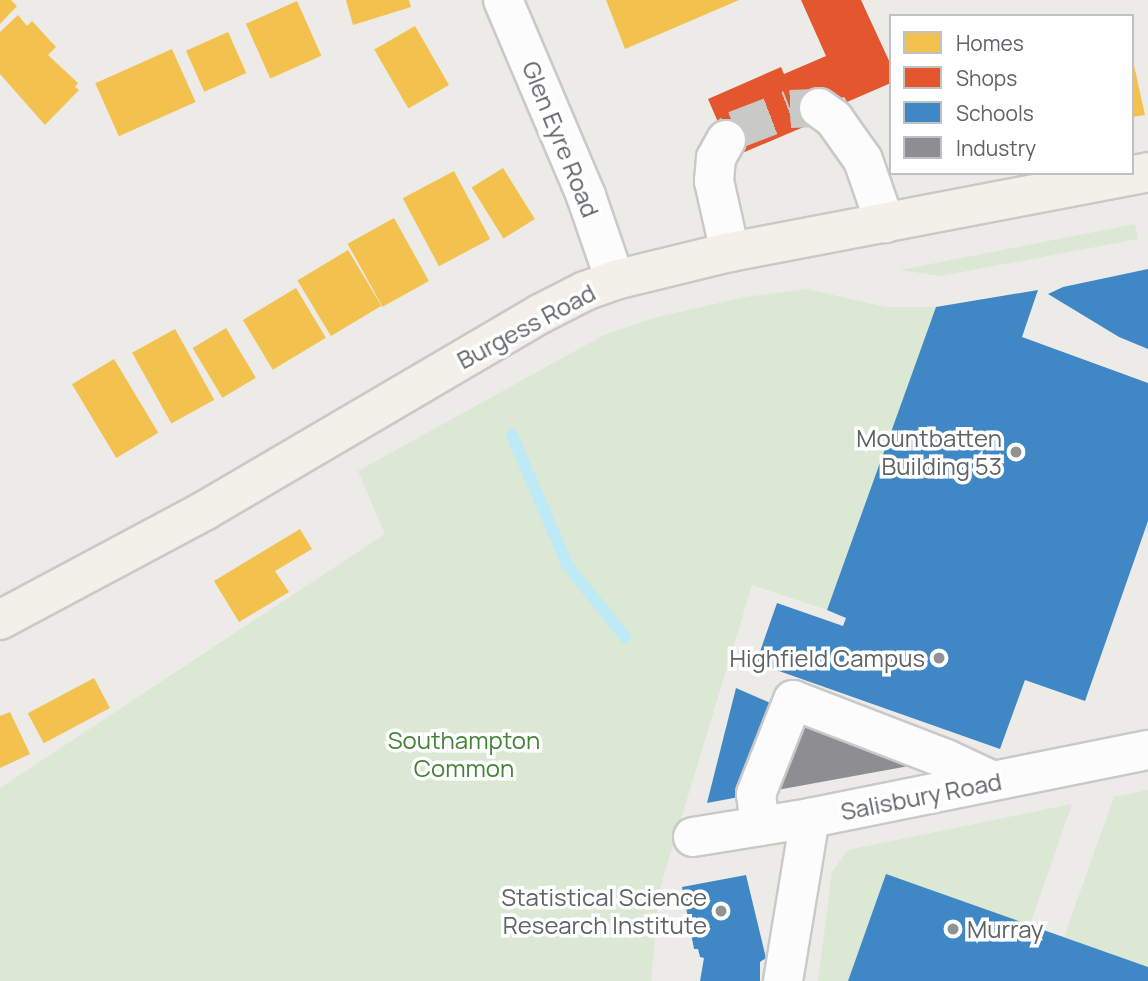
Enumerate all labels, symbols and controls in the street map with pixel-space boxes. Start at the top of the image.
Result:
legend [889,14,1134,175]
text: Homes [956,29,1024,57]
street label: Glen Eyre Road [517,57,605,221]
text: Shops [956,64,1017,92]
text: Schools [956,99,1034,127]
text: Industry [956,134,1036,162]
street label: Burgess Road [452,278,600,374]
place label: Mountbatten Building 53 [856,424,1002,480]
marker: Mountbatten Building 53 [1008,444,1024,460]
place label: Highfield Campus [729,644,925,672]
marker: Highfield Campus [931,650,947,666]
park label: Southampton Common [388,726,540,782]
street label: Salisbury Road [838,766,1004,826]
place label: Statistical Science Research Institute [501,883,707,939]
marker: Statistical Science Research Institute [713,903,729,919]
place label: Murray [967,915,1044,943]
marker: Murray [945,921,961,937]

